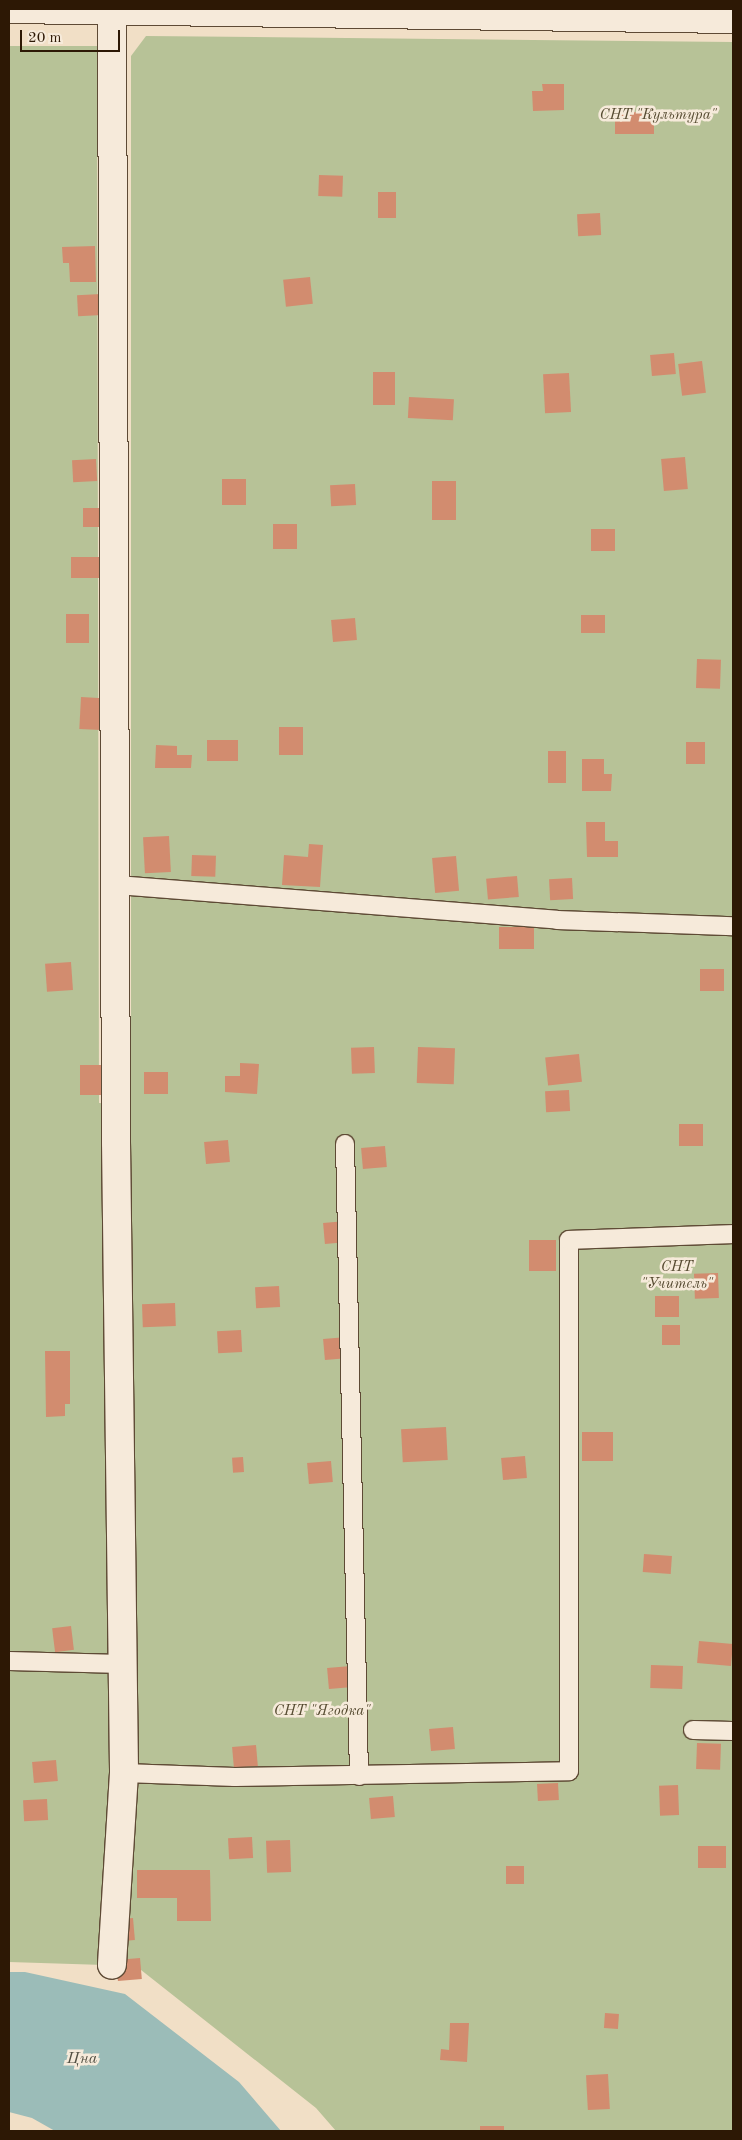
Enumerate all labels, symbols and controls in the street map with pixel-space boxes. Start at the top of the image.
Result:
scale bar [22,20,122,52]
text: 20 m [28,31,62,46]
park label: СНТ "Культура" [599,107,717,125]
park label: СНТ "Учитель" [641,1258,713,1293]
park label: СНТ "Ягодка" [274,1703,370,1721]
water label: Цна [67,2049,97,2069]

